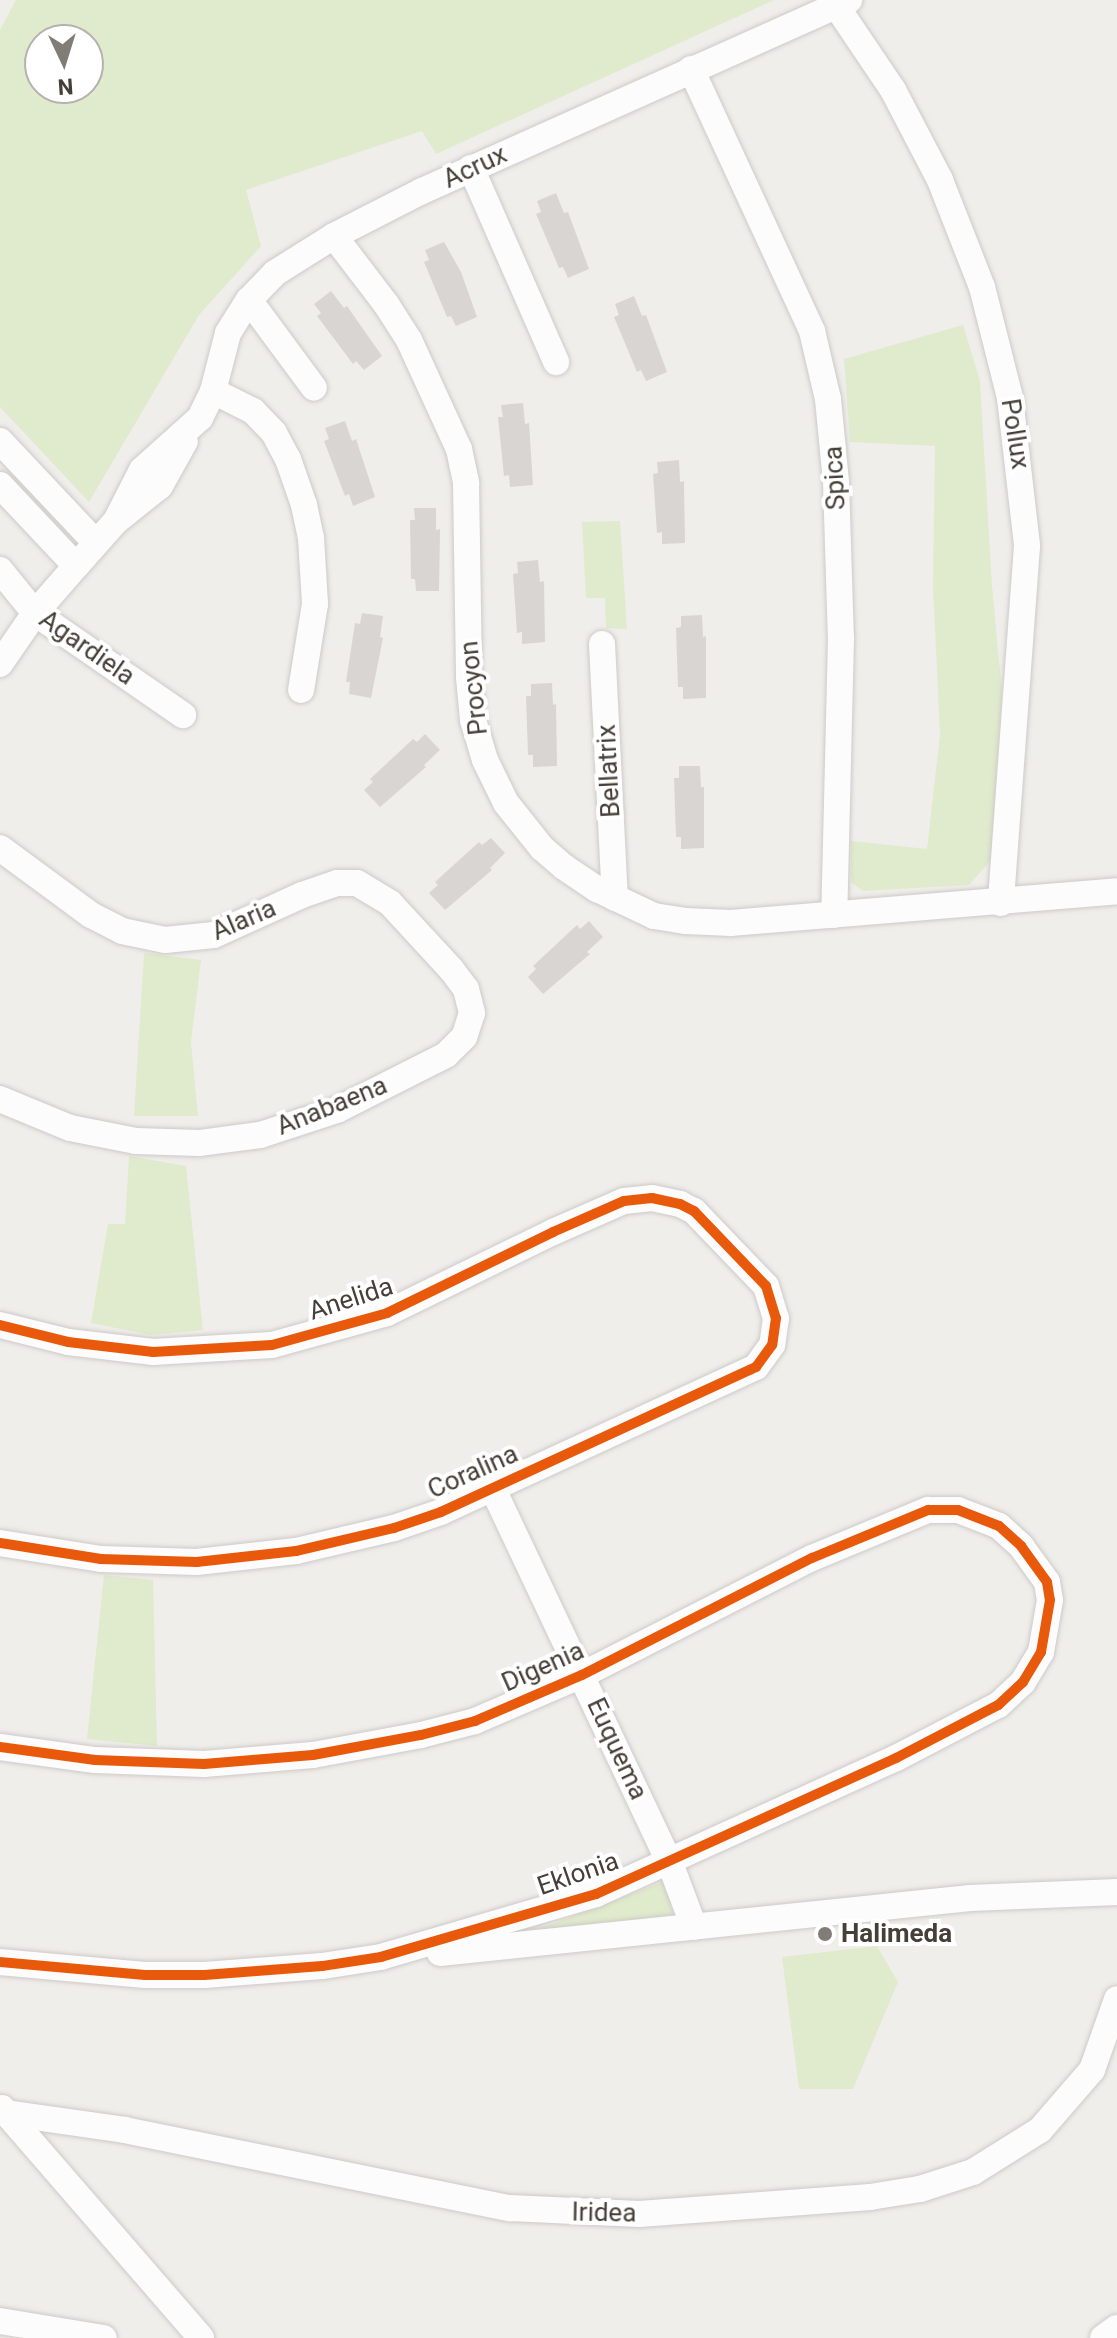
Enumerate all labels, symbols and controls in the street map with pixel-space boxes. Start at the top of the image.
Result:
north arrow [24,24,104,104]
text: N [57,73,74,99]
street label: Acrux [438,139,512,195]
street label: Pollux [994,397,1036,471]
street label: Spica [818,445,852,511]
street label: Agardiela [33,604,141,692]
street label: Procyon [454,639,494,737]
street label: Bellatrix [591,724,627,818]
street label: Alaria [207,893,281,947]
street label: Anabaena [272,1070,392,1142]
street label: Anelida [305,1271,397,1327]
street label: Coralina [423,1438,523,1506]
street label: Digenia [497,1635,589,1699]
street label: Euquema [580,1693,654,1805]
street label: Eklonia [533,1846,623,1902]
place label: Halimeda [841,1918,952,1950]
marker: Halimeda [816,1925,834,1943]
street label: Iridea [571,2197,637,2229]

